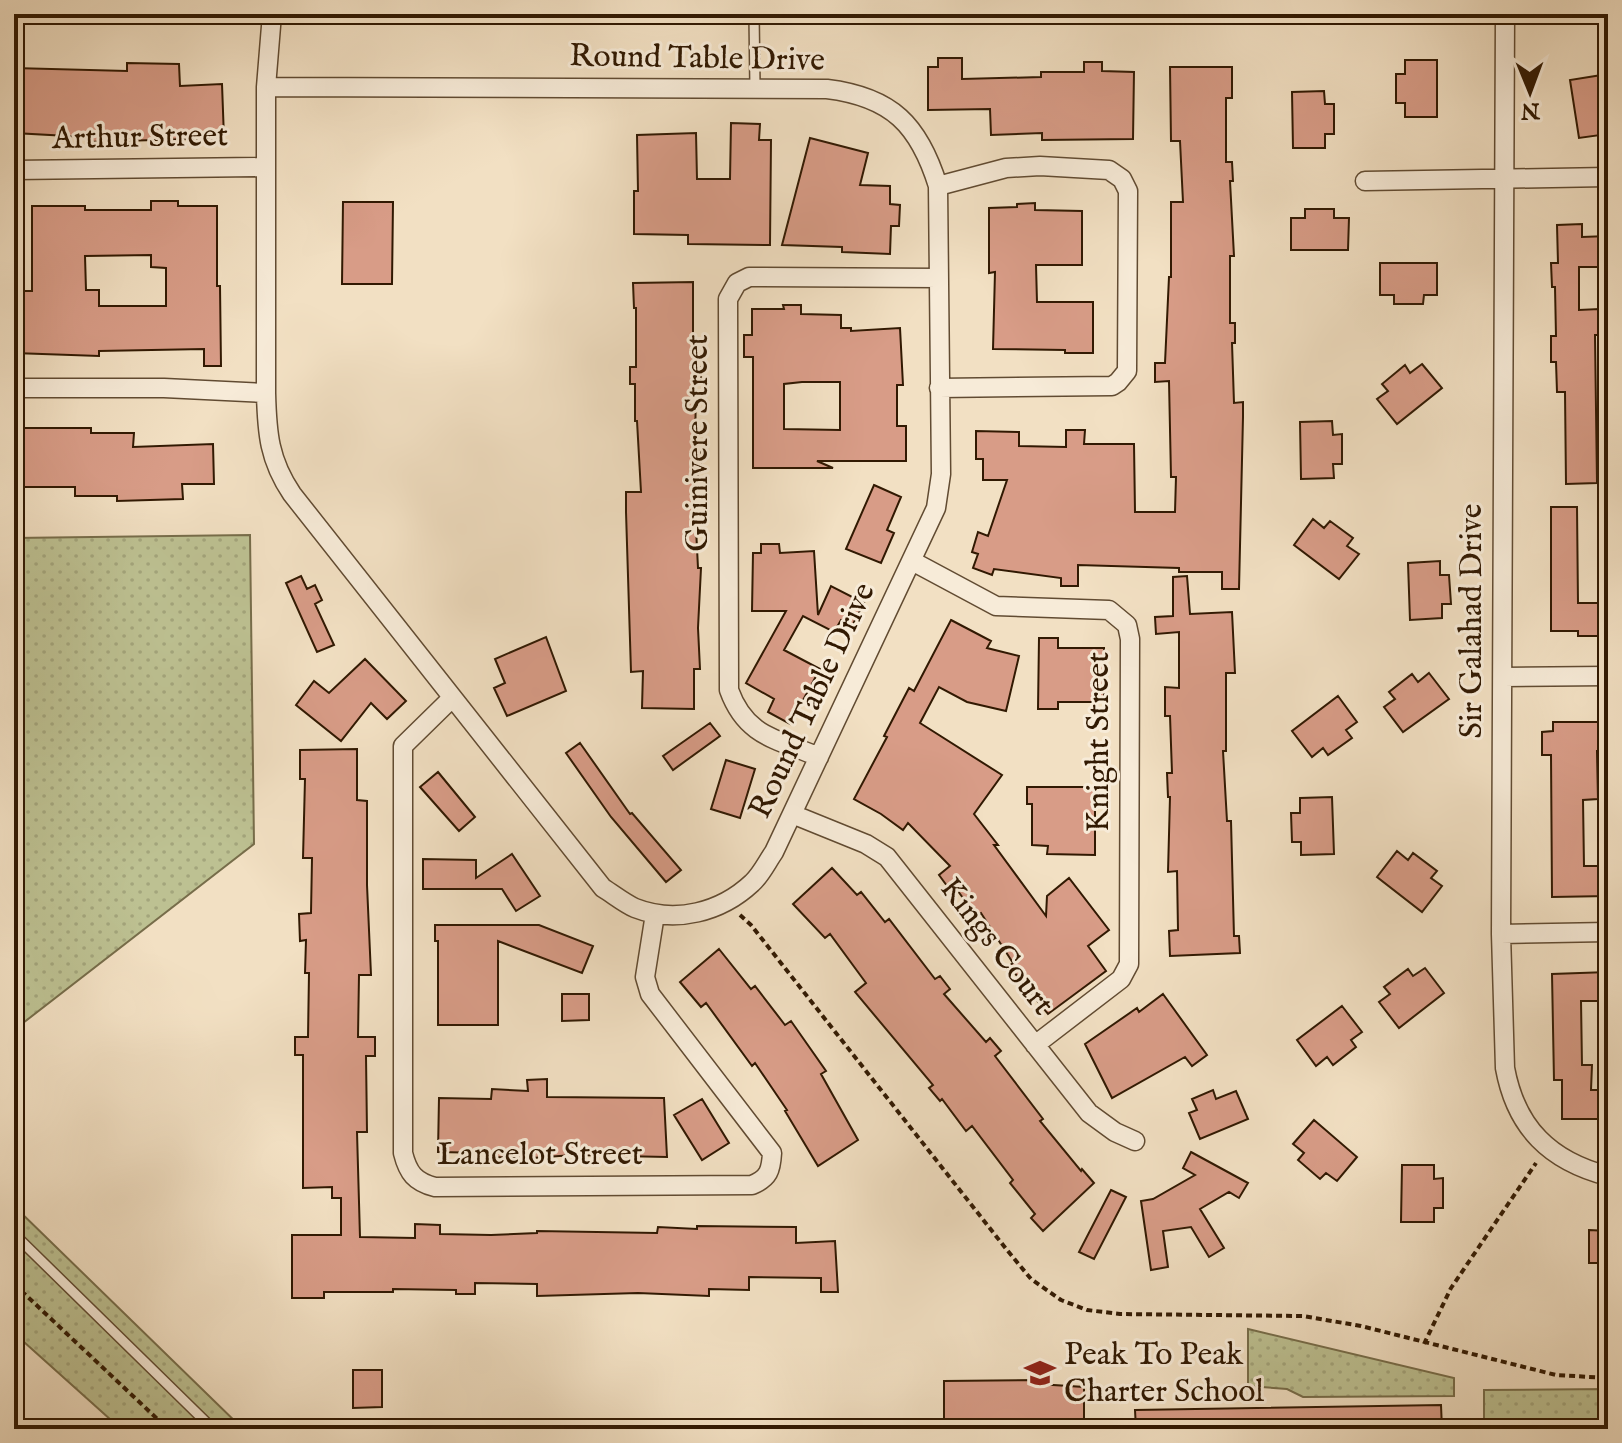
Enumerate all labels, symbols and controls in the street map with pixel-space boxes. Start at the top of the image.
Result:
street label: Round Table Drive [569,36,825,82]
north arrow [1490,52,1570,132]
text: N [1521,96,1541,124]
street label: Arthur Street [51,116,228,160]
street label: Guinivere Street [678,334,719,552]
street label: Sir Galahad Drive [1452,504,1493,739]
street label: Round Table Drive [740,577,886,825]
street label: Knight Street [1079,652,1120,832]
street label: Kings Court [929,870,1063,1024]
street label: Lancelot Street [437,1135,643,1176]
place label: Peak To Peak Charter School [1064,1335,1264,1413]
school or university icon: Peak To Peak Charter School [1023,1356,1057,1390]

